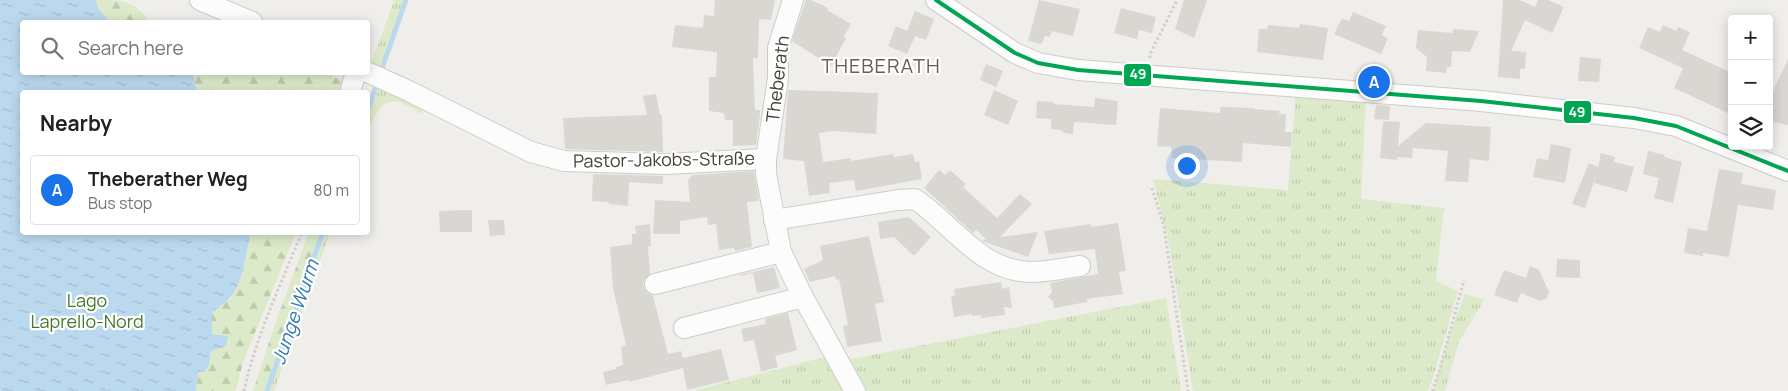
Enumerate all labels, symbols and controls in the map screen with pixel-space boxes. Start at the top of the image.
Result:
map controls [1728,15,1773,150]
button: + [1728,15,1773,60]
search box [20,20,370,75]
icon: search [38,34,66,62]
street label: Theberath [760,34,794,124]
text: Search here [78,35,184,61]
district label: THEBERATH [821,52,941,79]
button: − [1728,60,1773,105]
line badge: 49 [1123,63,1152,87]
pin: A [1358,63,1390,101]
text: 49 [1130,64,1146,83]
line badge: 49 [1563,100,1592,124]
text: 49 [1569,102,1585,121]
button: layers [1728,105,1773,150]
text: Nearby [40,109,112,137]
street label: Pastor-Jakobs-Straße [573,145,755,173]
your location [1174,153,1200,179]
text: Theberather Weg [88,166,248,192]
text: A [52,179,62,201]
text: 80 m [313,179,349,201]
text: Bus stop [88,192,152,214]
water label: Junge Wurm [265,254,326,368]
park label: Lago Laprello-Nord [30,288,144,333]

